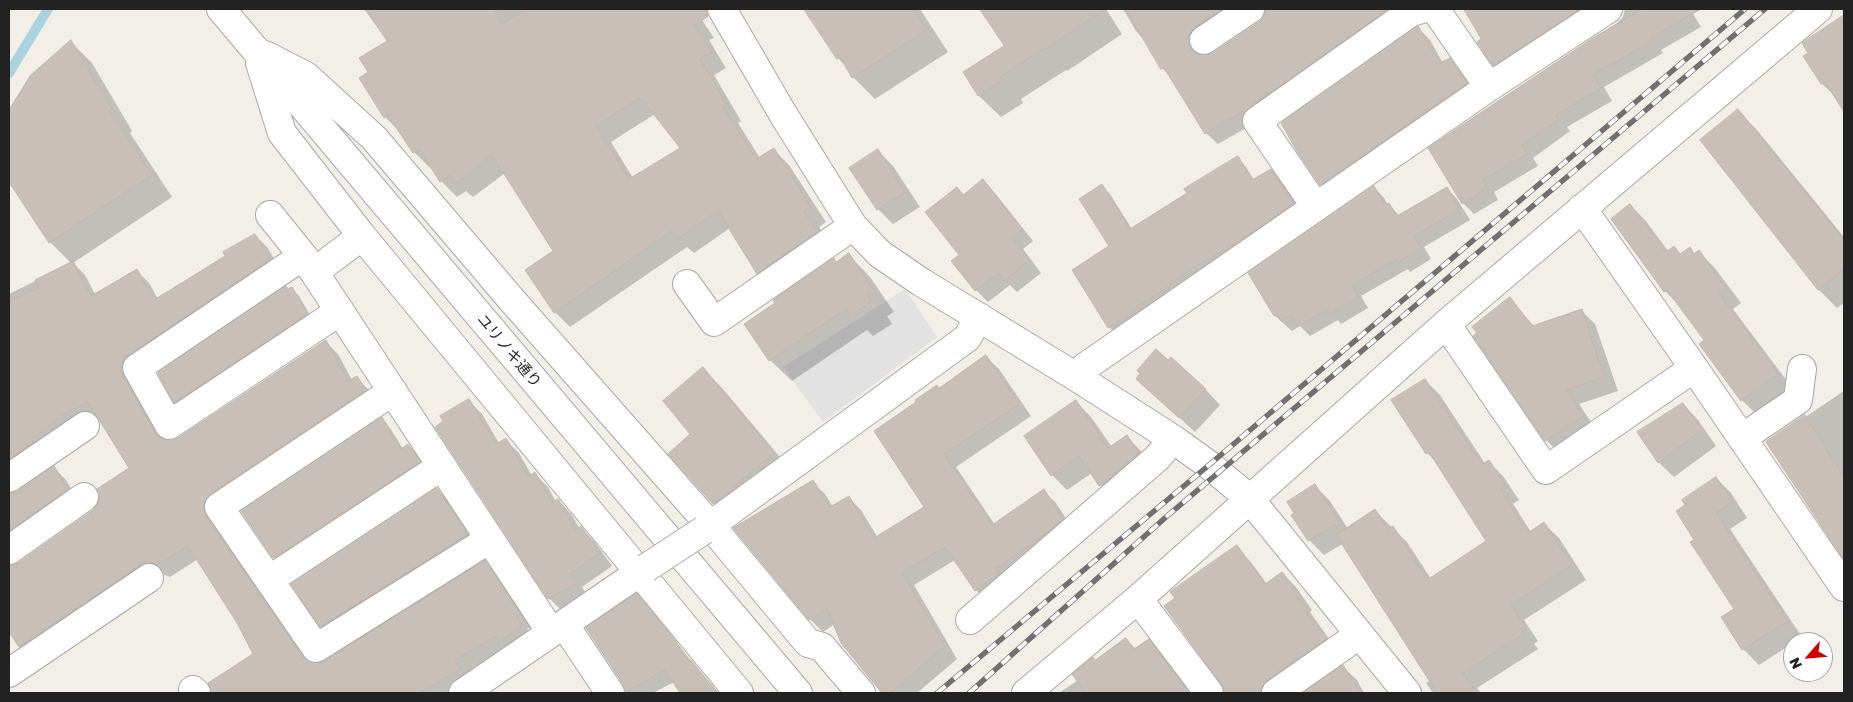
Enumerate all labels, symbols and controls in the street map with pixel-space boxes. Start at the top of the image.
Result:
street label: ユリノキ通り [473,311,545,391]
north arrow [1783,632,1833,682]
text: N [1785,655,1805,672]

